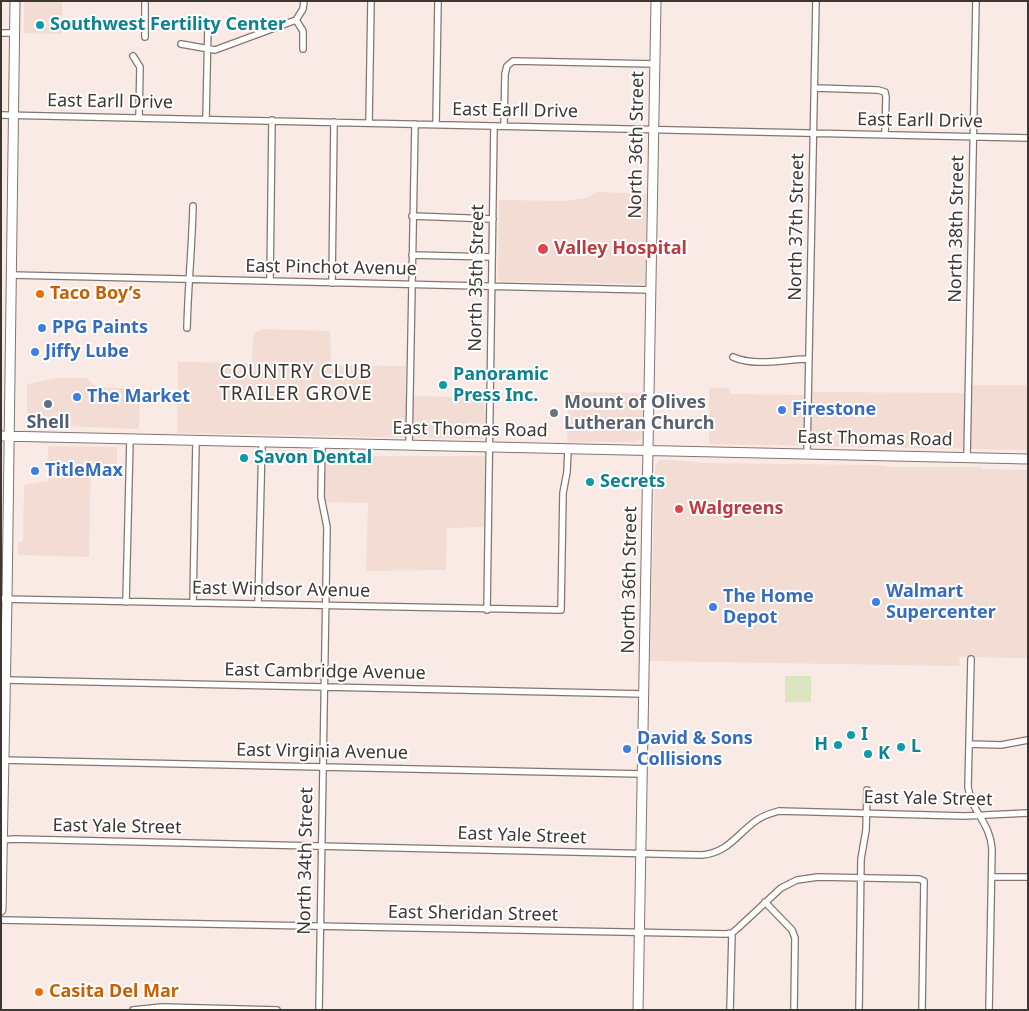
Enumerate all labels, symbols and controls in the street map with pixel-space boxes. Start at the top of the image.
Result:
place label: Southwest Fertility Center [50,14,286,36]
marker: Southwest Fertility Center [34,19,46,31]
street label: North 36th Street [625,71,649,219]
street label: East Earll Drive [47,90,173,114]
street label: East Earll Drive [452,99,578,123]
street label: East Earll Drive [857,109,983,133]
street label: North 37th Street [785,153,809,301]
street label: North 38th Street [945,155,969,303]
street label: North 35th Street [465,204,489,352]
place label: Valley Hospital [554,238,687,260]
marker: Valley Hospital [536,242,550,256]
street label: East Pinchot Avenue [245,256,417,280]
place label: Taco Boy’s [50,283,141,305]
marker: Taco Boy’s [34,288,46,300]
place label: PPG Paints [52,317,148,339]
marker: PPG Paints [36,322,48,334]
place label: Jiffy Lube [45,341,129,363]
marker: Jiffy Lube [29,346,41,358]
district label: COUNTRY CLUB TRAILER GROVE [218,362,374,406]
place label: Panoramic Press Inc. [453,364,549,406]
marker: Panoramic Press Inc. [437,379,449,391]
place label: The Market [87,386,190,408]
marker: The Market [71,391,83,403]
place label: Mount of Olives Lutheran Church [564,392,714,434]
marker: Shell [42,398,54,410]
place label: Firestone [792,399,876,421]
marker: Firestone [776,404,788,416]
marker: Mount of Olives Lutheran Church [548,407,560,419]
place label: Shell [26,412,70,434]
street label: East Thomas Road [392,418,548,442]
street label: East Thomas Road [797,427,953,451]
place label: Savon Dental [254,447,372,469]
marker: Savon Dental [238,452,250,464]
place label: TitleMax [45,460,123,482]
marker: TitleMax [29,465,41,477]
place label: Secrets [600,471,665,493]
marker: Secrets [584,476,596,488]
place label: Walgreens [689,498,783,520]
marker: Walgreens [673,503,685,515]
street label: North 36th Street [618,506,642,654]
street label: East Windsor Avenue [192,578,370,602]
place label: Walmart Supercenter [886,581,996,624]
place label: The Home Depot [723,586,814,628]
marker: Walmart Supercenter [870,596,882,608]
marker: The Home Depot [707,601,719,613]
street label: East Cambridge Avenue [224,659,426,685]
place label: I [861,724,868,746]
place label: David & Sons Collisions [637,728,753,771]
marker: I [845,729,857,741]
place label: H [814,734,828,756]
place label: L [911,736,921,758]
marker: H [832,739,844,751]
street label: East Virginia Avenue [236,740,408,764]
marker: L [895,741,907,753]
marker: David & Sons Collisions [621,743,633,755]
place label: K [878,743,890,765]
marker: K [862,748,874,760]
street label: North 34th Street [294,787,318,935]
street label: East Yale Street [863,787,993,811]
street label: East Yale Street [52,815,182,839]
street label: East Yale Street [457,823,587,849]
street label: East Sheridan Street [388,902,558,926]
place label: Casita Del Mar [49,981,179,1003]
marker: Casita Del Mar [33,986,45,998]

